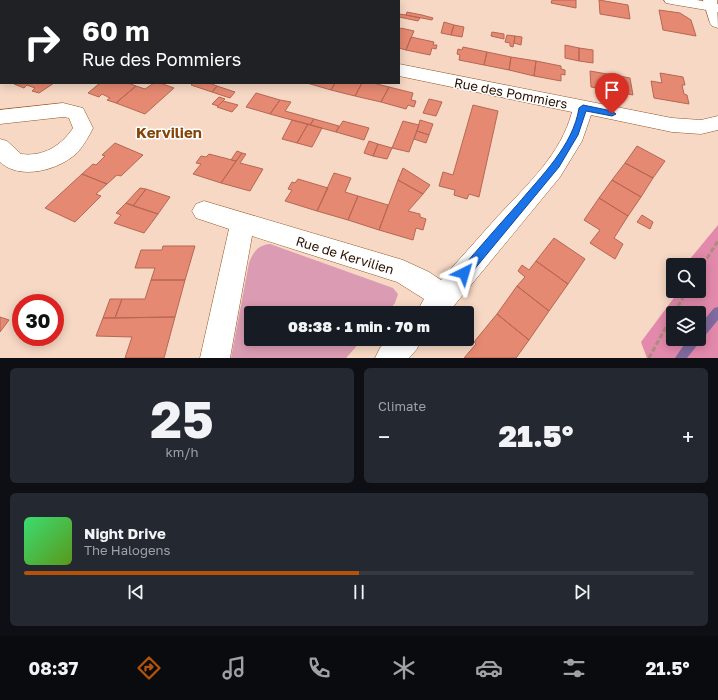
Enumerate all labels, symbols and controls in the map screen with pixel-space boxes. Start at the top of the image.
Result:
text: 60 m [82,14,149,47]
icon: right [16,16,68,68]
text: Rue des Pommiers [82,48,241,70]
pin [595,73,629,114]
street label: Rue des Pommiers [453,74,569,112]
icon: arrive [601,79,623,101]
district label: Kervilien [136,123,202,141]
street label: Rue de Kervilien [294,232,396,278]
position arrow [443,252,485,294]
map controls [666,258,706,346]
button: search [666,258,706,298]
speed limit sign: 30 [12,294,64,346]
button: layers [666,306,706,346]
text: 08:38 · 1 min · 70 m [288,317,430,335]
text: 25 [150,387,214,449]
text: Climate [378,398,426,414]
text: 21.5° [499,418,573,454]
text: − [378,423,390,450]
text: + [682,423,694,450]
text: km/h [165,444,199,460]
text: Night Drive [84,524,166,542]
text: The Halogens [84,542,170,558]
icon: previous [125,581,147,603]
icon: pause [348,581,370,603]
icon: next [571,581,593,603]
icon: directions [135,654,163,682]
icon: music [220,654,248,682]
icon: phone [305,654,333,682]
icon: climate [390,654,418,682]
icon: car [475,654,503,682]
icon: filters [560,654,588,682]
text: 08:37 [29,657,78,679]
text: 21.5° [645,657,689,679]

